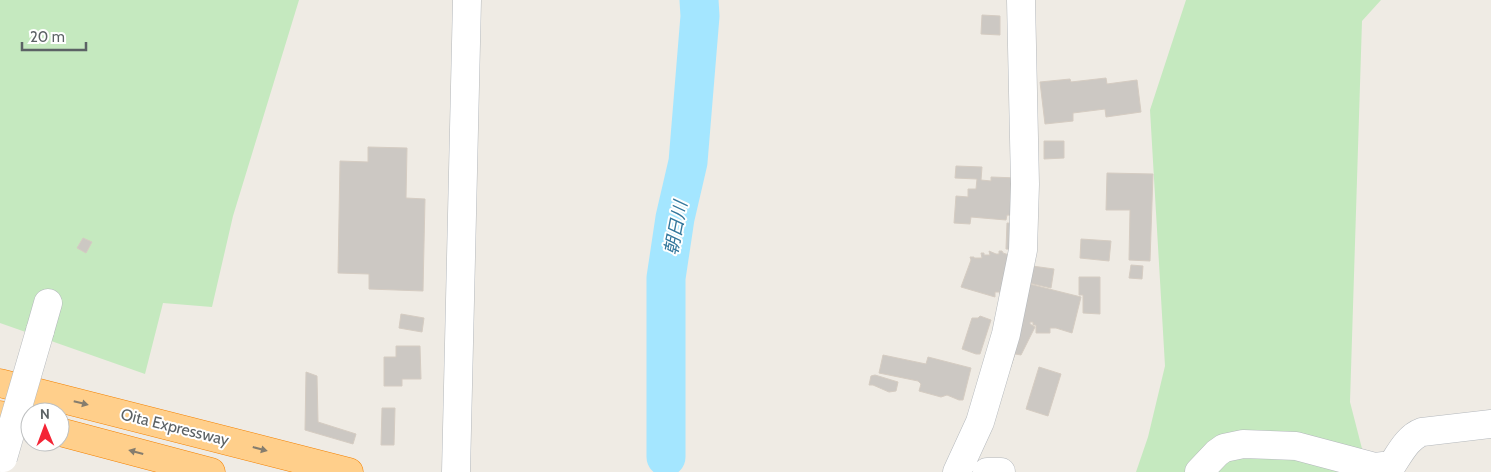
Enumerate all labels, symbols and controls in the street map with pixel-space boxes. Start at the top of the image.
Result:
scale bar [22,20,86,52]
text: 20 m [30,28,65,46]
water label: 朝日川 [660,197,692,257]
one-way arrow [74,399,89,407]
north arrow [20,402,70,452]
street label: Oita Expressway [119,404,231,450]
text: N [40,405,50,423]
one-way arrow [253,445,268,453]
one-way arrow [129,448,144,456]

